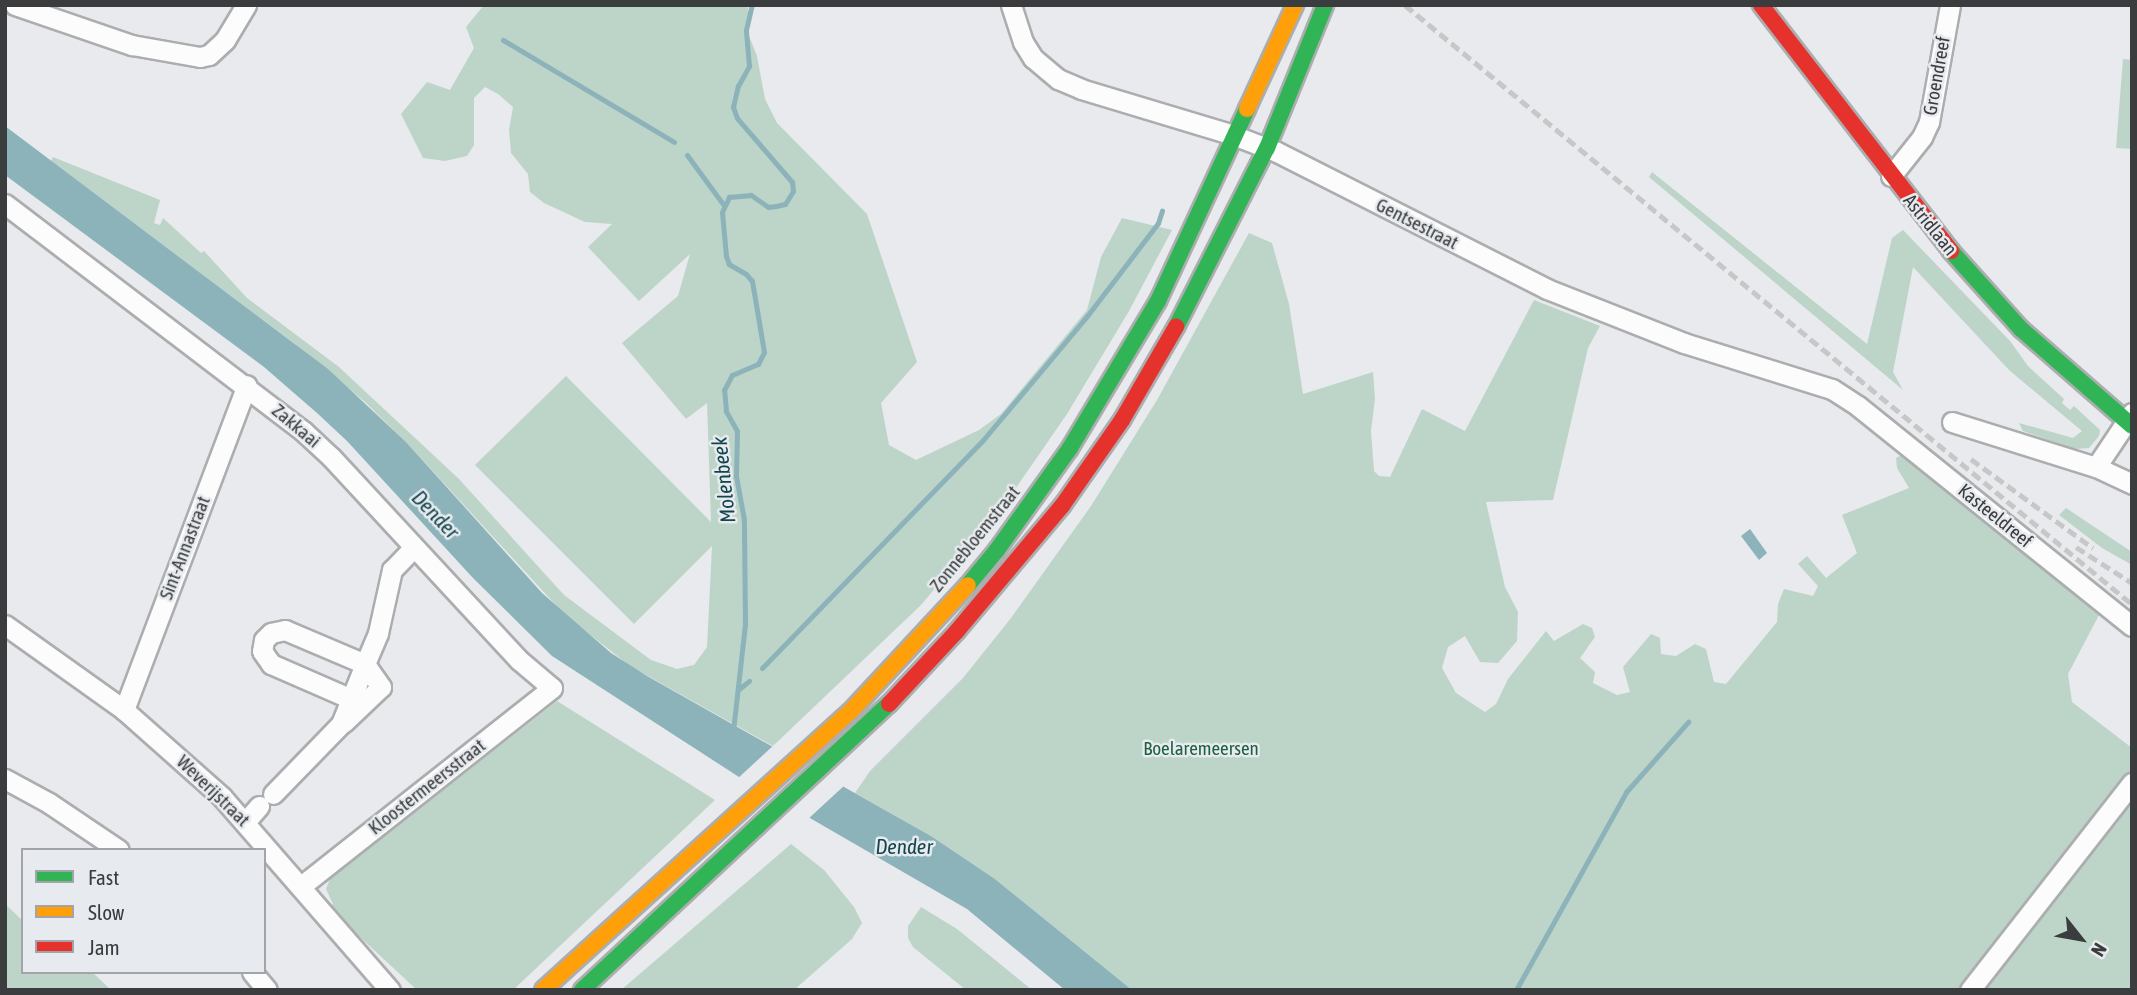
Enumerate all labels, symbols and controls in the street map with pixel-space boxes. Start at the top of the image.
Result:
street label: Groendreef [1919,35,1955,117]
street label: Astridlaan [1898,190,1962,260]
street label: Gentsestraat [1372,194,1462,254]
street label: Zakkaai [267,399,325,453]
water label: Molenbeek [706,436,740,524]
street label: Kasteeldreef [1953,479,2037,553]
street label: Zonnebloemstraat [925,481,1025,597]
water label: Dender [407,485,465,543]
street label: Sint-Annastraat [155,493,215,603]
street label: Kloostermeersstraat [364,734,490,840]
park label: Boelaremeersen [1143,738,1259,760]
street label: Weverijstraat [172,751,254,831]
water label: Dender [875,833,933,859]
legend [21,848,266,974]
text: Fast [88,865,119,889]
text: Slow [88,900,124,924]
north arrow [2046,904,2116,974]
text: Jam [88,935,120,959]
text: N [2087,939,2111,960]

